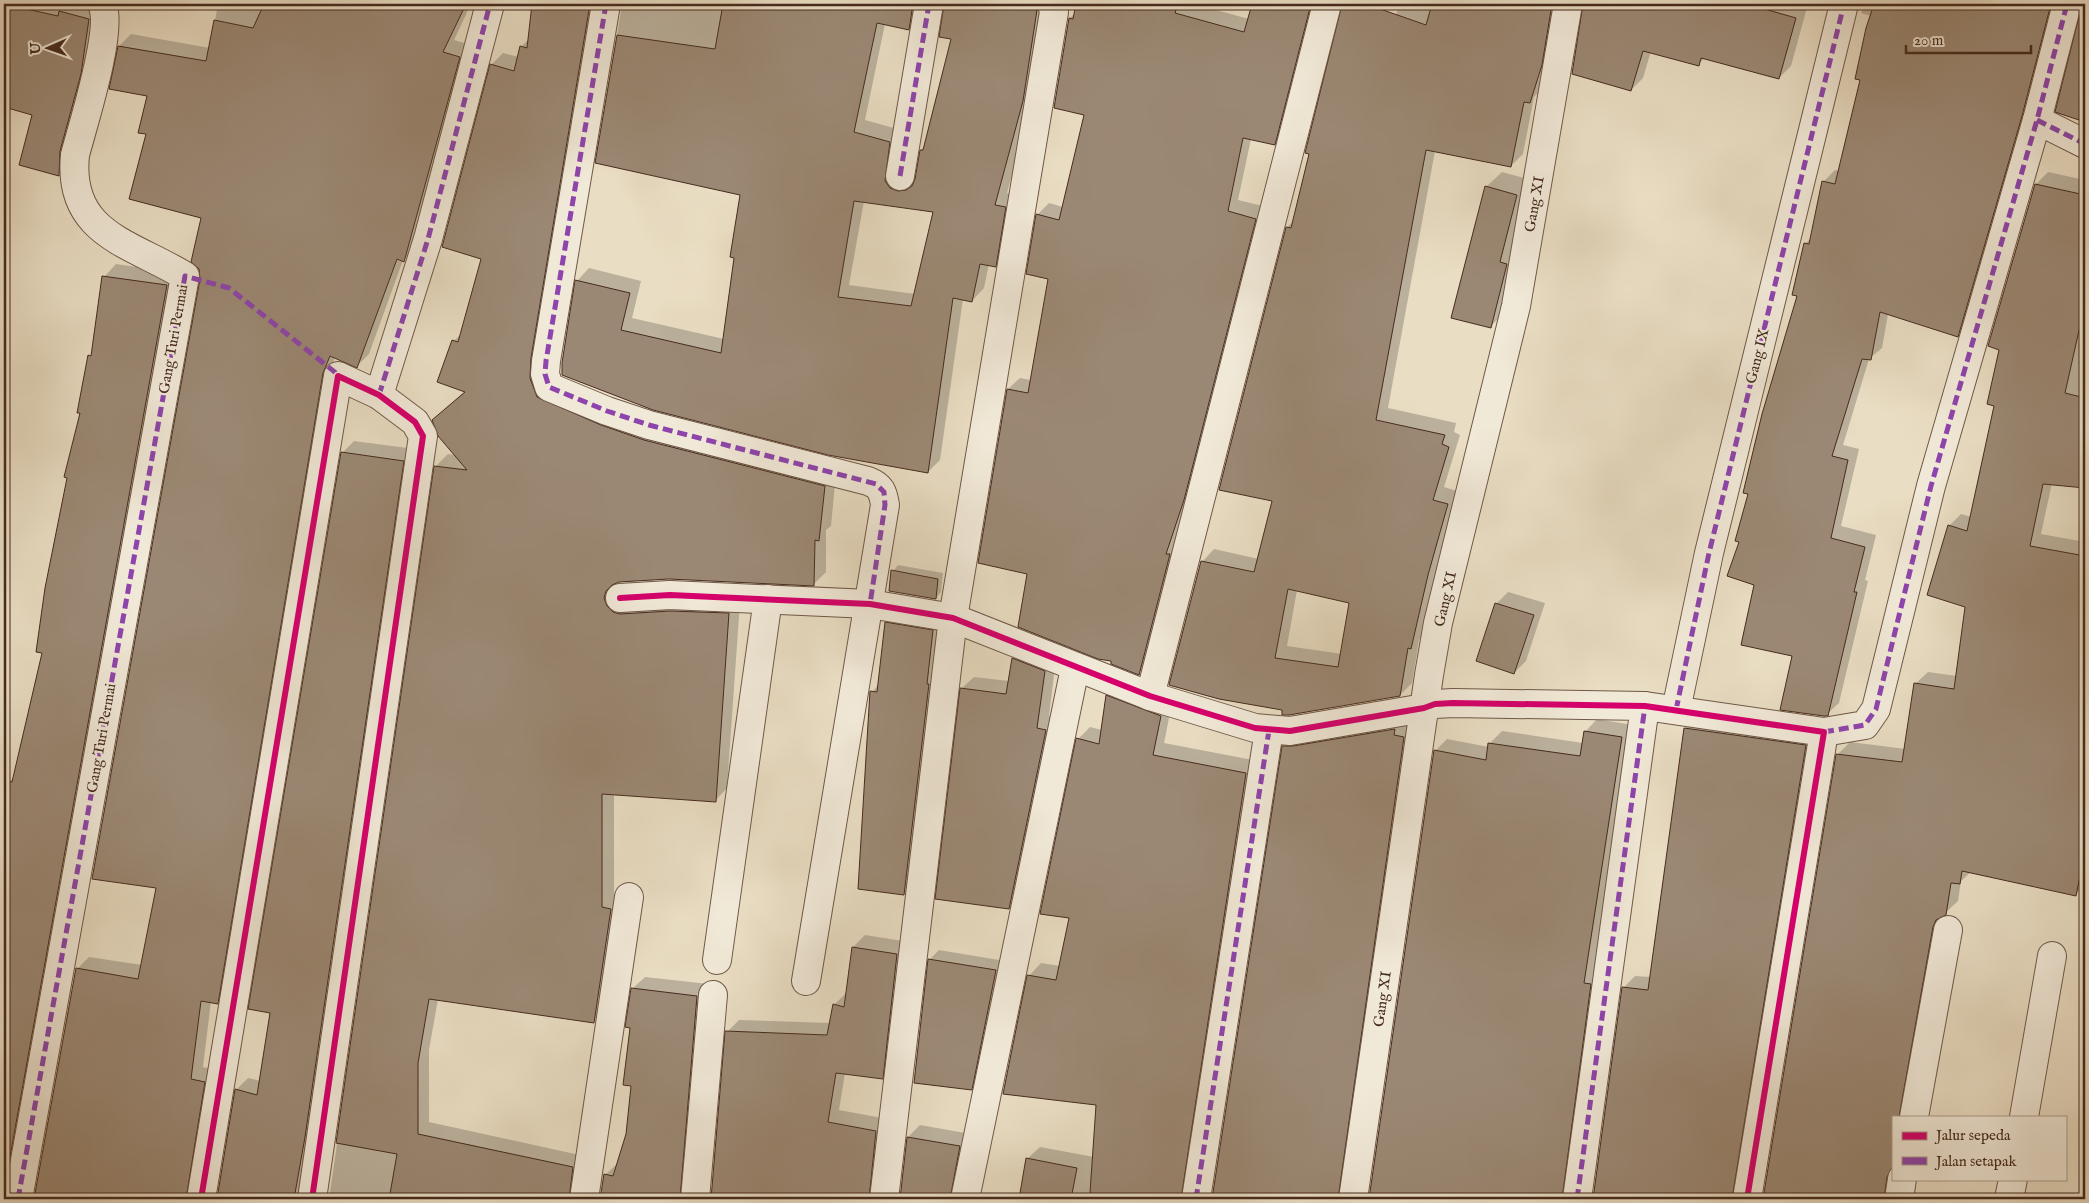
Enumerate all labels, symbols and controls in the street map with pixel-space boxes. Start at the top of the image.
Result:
north arrow [22,22,72,72]
scale bar [1906,22,2032,54]
text: 20 m [1914,31,1944,50]
text: U [27,41,45,56]
street label: Gang XI [1520,174,1549,234]
street label: Gang Turi Permai [155,283,192,395]
street label: Gang IX [1741,326,1774,386]
street label: Gang XI [1430,569,1461,629]
street label: Gang Turi Permai [83,682,120,794]
street label: Gang XI [1369,969,1396,1028]
legend [1892,1116,2066,1180]
text: Jalur sepeda [1934,1126,2011,1145]
text: Jalan setapak [1934,1152,2017,1171]

